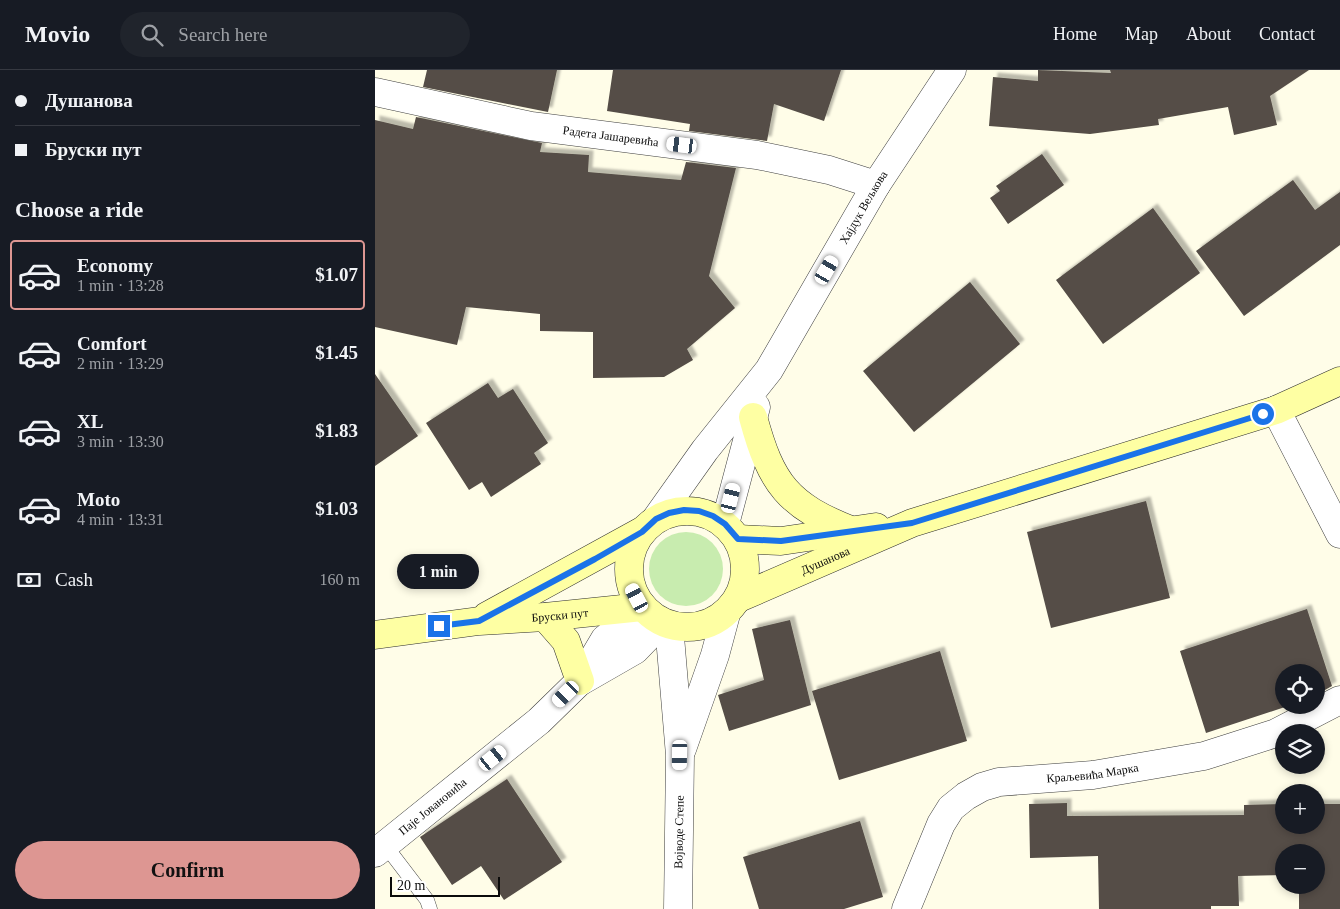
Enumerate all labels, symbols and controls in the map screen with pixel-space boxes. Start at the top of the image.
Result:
search box [120,12,470,57]
text: Movio [25,21,90,47]
icon: search [138,21,166,49]
text: Search here [178,24,267,45]
text: Home [1053,24,1097,44]
text: Map [1125,24,1158,44]
text: About [1186,24,1231,44]
text: Contact [1259,24,1315,44]
text: Душанова [45,90,133,111]
street label: Радета Јашаревића [562,123,660,149]
car [666,136,697,154]
text: Бруски пут [45,139,142,160]
street label: Хајдук Вељкова [836,168,891,247]
text: Choose a ride [15,197,143,222]
icon: car [17,253,62,298]
car [813,253,840,287]
text: Economy [77,255,153,276]
text: $1.07 [315,264,358,285]
text: 1 min · 13:28 [77,277,164,294]
icon: car [17,331,62,376]
text: Comfort [77,333,147,354]
text: $1.45 [315,342,358,363]
text: 2 min · 13:29 [77,355,164,372]
route start [1252,403,1274,425]
icon: car [17,409,62,454]
text: XL [77,411,103,432]
text: $1.83 [315,420,358,441]
text: 3 min · 13:30 [77,433,164,450]
car [720,482,741,514]
icon: car [17,487,62,532]
text: Moto [77,489,120,510]
text: $1.03 [315,498,358,519]
text: 4 min · 13:31 [77,511,164,528]
street label: Душанова [799,544,853,577]
callout: 1 min [398,554,480,588]
text: 1 min [419,563,457,580]
icon: cash [15,566,43,594]
text: Cash [55,569,93,590]
text: 160 m [320,571,360,588]
car [623,581,650,615]
street label: Бруски пут [531,606,590,625]
route end [428,615,450,637]
map controls [1275,664,1325,894]
button: locate [1275,664,1325,714]
car [550,678,582,710]
button: layers [1275,724,1325,774]
car [672,740,687,770]
car [476,743,509,773]
street label: Краљевића Марка [1046,760,1140,785]
street label: Паје Јовановића [396,775,470,838]
button: + [1275,784,1325,834]
street label: Војводе Степе [671,795,687,869]
button: Confirm [15,841,360,899]
button: − [1275,844,1325,894]
scale bar [390,874,500,897]
text: 20 m [397,878,425,893]

